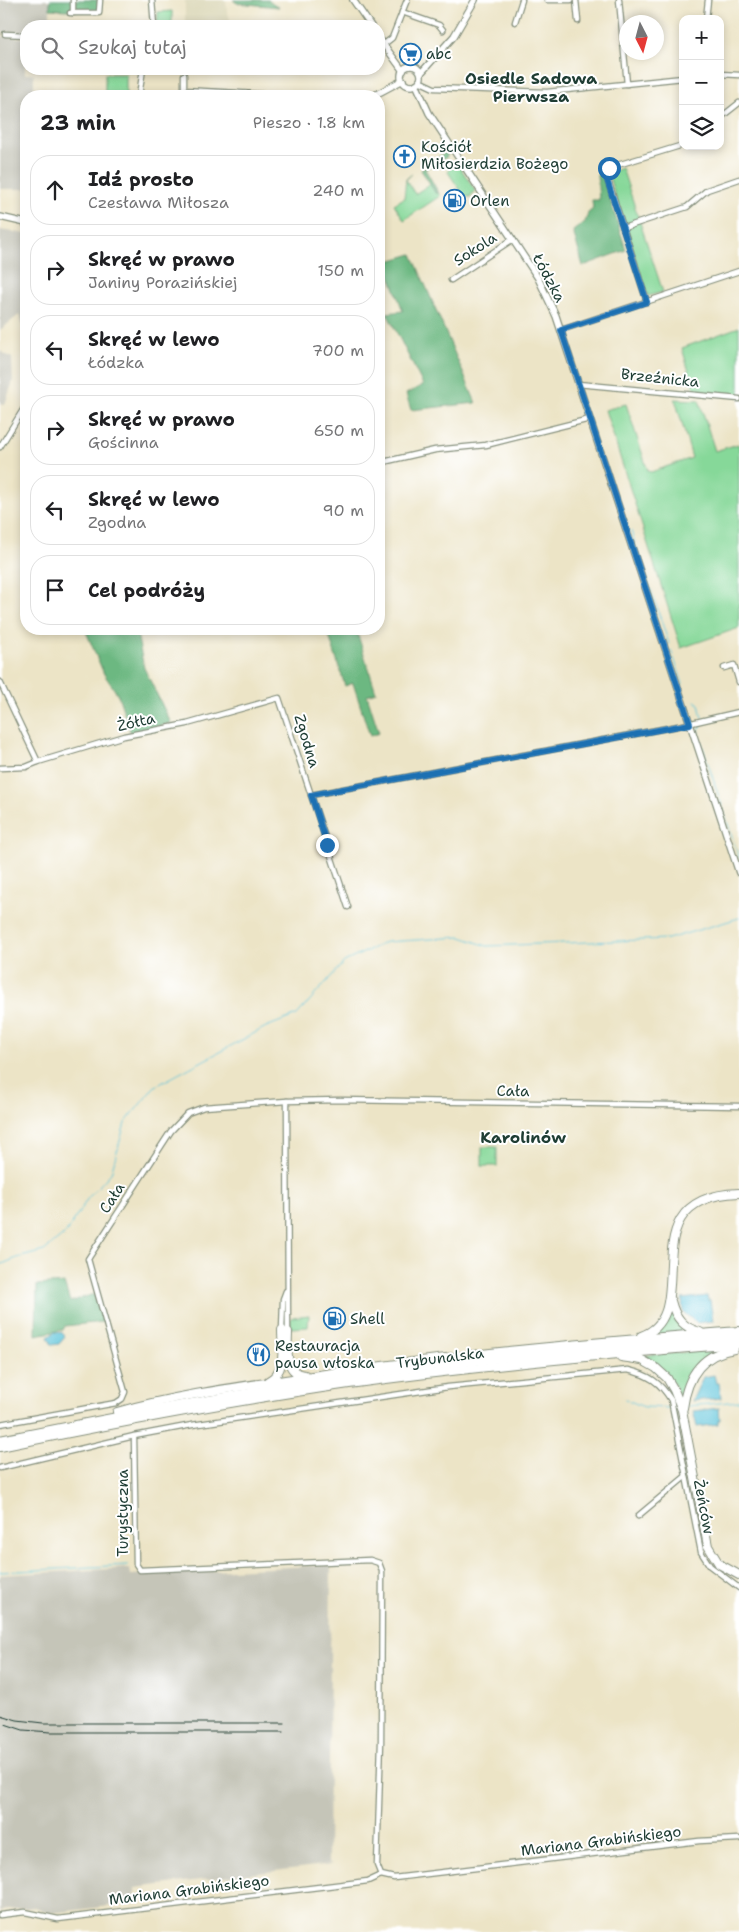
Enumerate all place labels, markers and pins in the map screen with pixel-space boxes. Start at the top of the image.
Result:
supermarket icon: abc [398,42,422,66]
place label: abc [426,44,452,64]
place label: Kościół Miłosierdzia Bożego [421,137,568,174]
church icon: Kościół Miłosierdzia Bożego [393,144,417,168]
fuel station icon: Orlen [442,189,466,213]
place label: Orlen [470,191,509,211]
fuel station icon: Shell [322,1307,346,1331]
place label: Shell [350,1309,385,1329]
place label: Restauracja pausa włoska [275,1336,375,1373]
restaurant icon: Restauracja pausa włoska [247,1343,271,1367]

